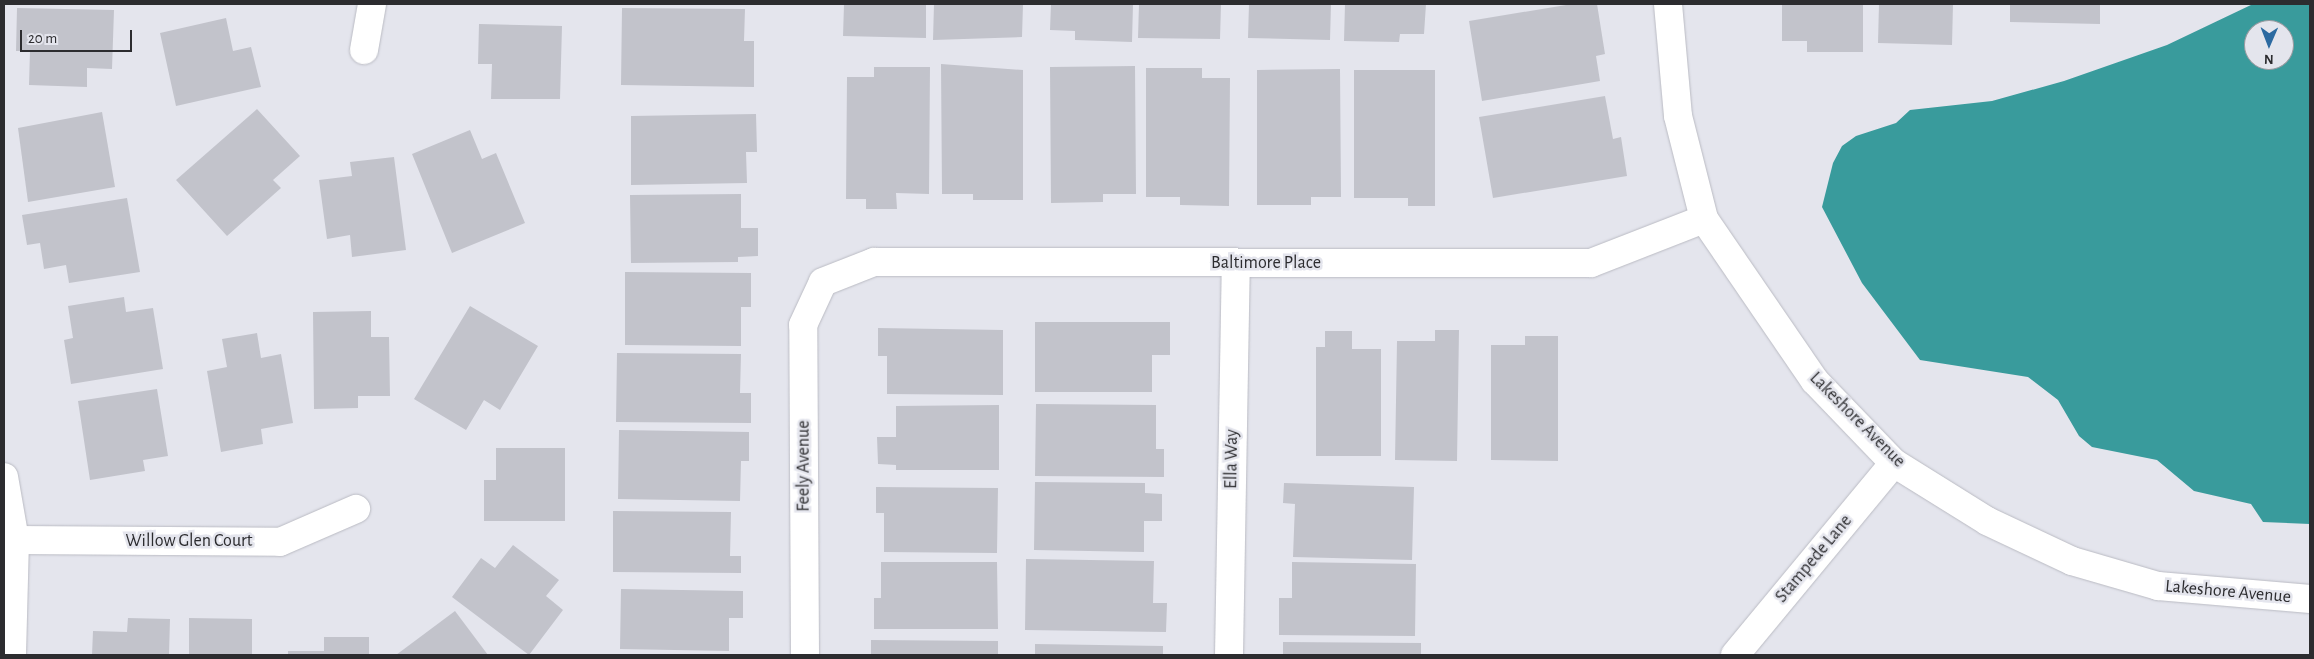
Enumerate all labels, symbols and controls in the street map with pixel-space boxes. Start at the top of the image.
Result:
scale bar [22,20,135,52]
north arrow [2244,20,2294,70]
text: 20 m [28,31,57,46]
text: N [2264,52,2274,66]
street label: Baltimore Place [1211,252,1321,274]
street label: Lakeshore Avenue [1805,368,1909,472]
street label: Feely Avenue [793,420,815,512]
street label: Ella Way [1221,429,1243,489]
street label: Stampede Lane [1771,511,1857,607]
street label: Willow Glen Court [125,530,253,552]
street label: Lakeshore Avenue [2164,576,2292,608]

